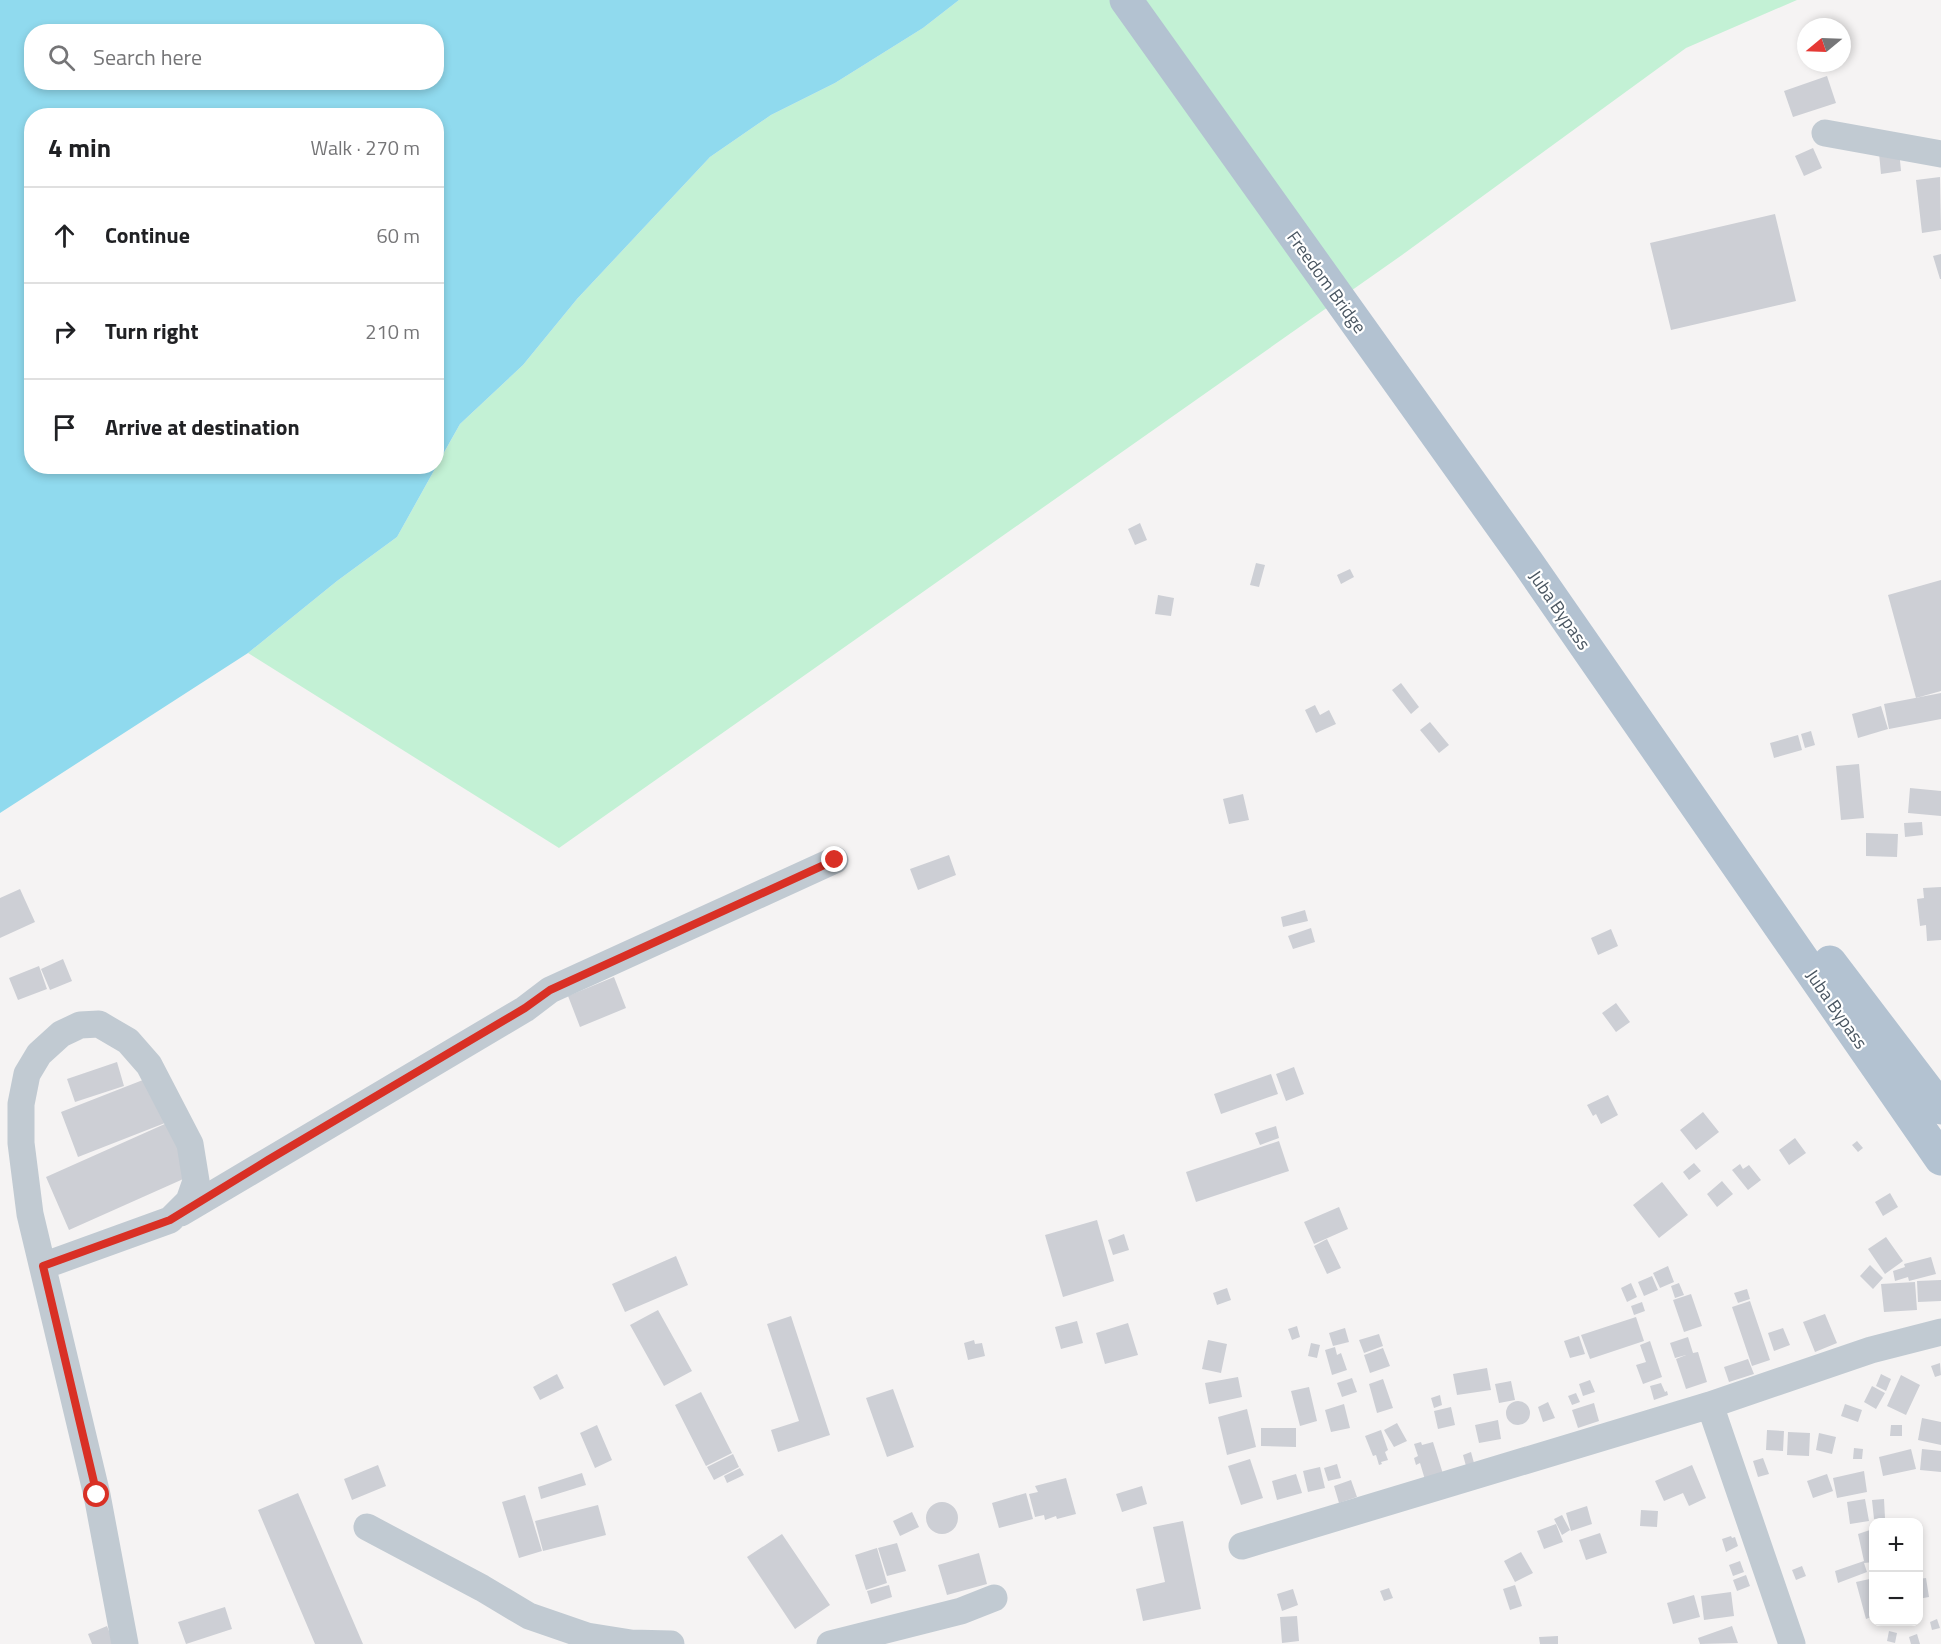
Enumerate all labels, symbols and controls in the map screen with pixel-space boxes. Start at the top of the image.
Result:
north arrow [1797,18,1851,72]
search box [24,24,444,90]
text: Search here [93,40,202,74]
icon: search [45,41,78,74]
text: 4 min [48,128,111,167]
text: Walk · 270 m [311,132,420,163]
text: Continue [105,218,190,252]
icon: ahead [48,219,81,252]
text: 60 m [376,220,420,251]
street label: Freedom Bridge [1281,225,1373,339]
text: Turn right [105,314,199,348]
icon: right [48,315,81,348]
text: 210 m [365,316,420,347]
text: Arrive at destination [105,410,300,444]
icon: arrive [48,411,81,444]
street label: Juba Bypass [1523,565,1597,655]
route end [821,846,847,872]
street label: Juba Bypass [1800,964,1874,1054]
route start [83,1481,109,1507]
map controls [1869,1518,1923,1626]
button: + [1869,1518,1923,1572]
button: − [1869,1572,1923,1626]

